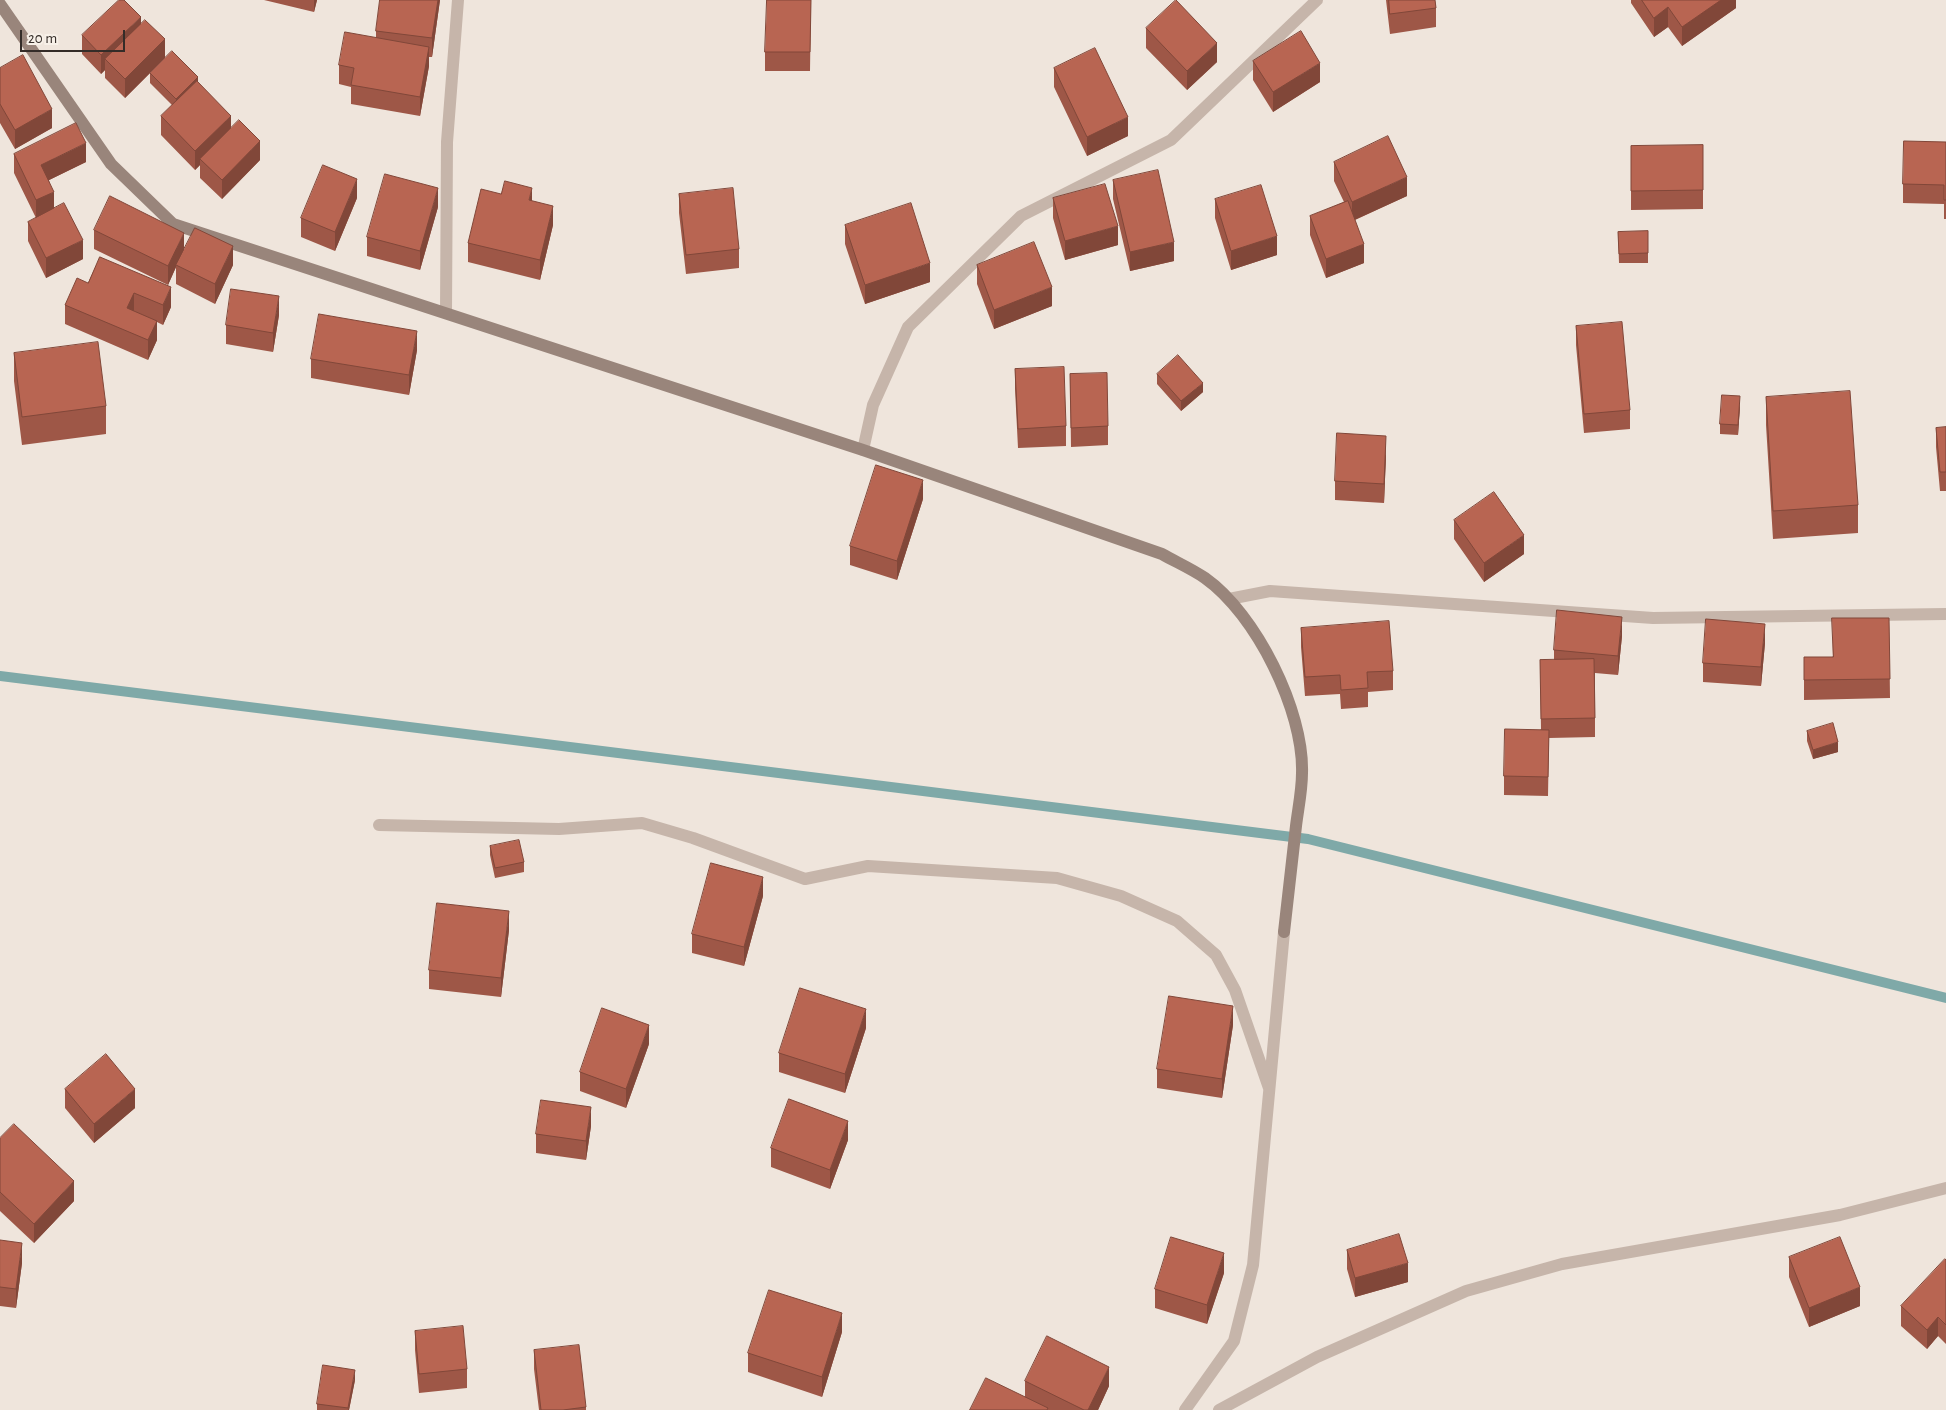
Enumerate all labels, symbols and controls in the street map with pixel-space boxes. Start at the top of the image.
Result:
scale bar [22,20,128,52]
text: 20 m [28,31,57,46]

